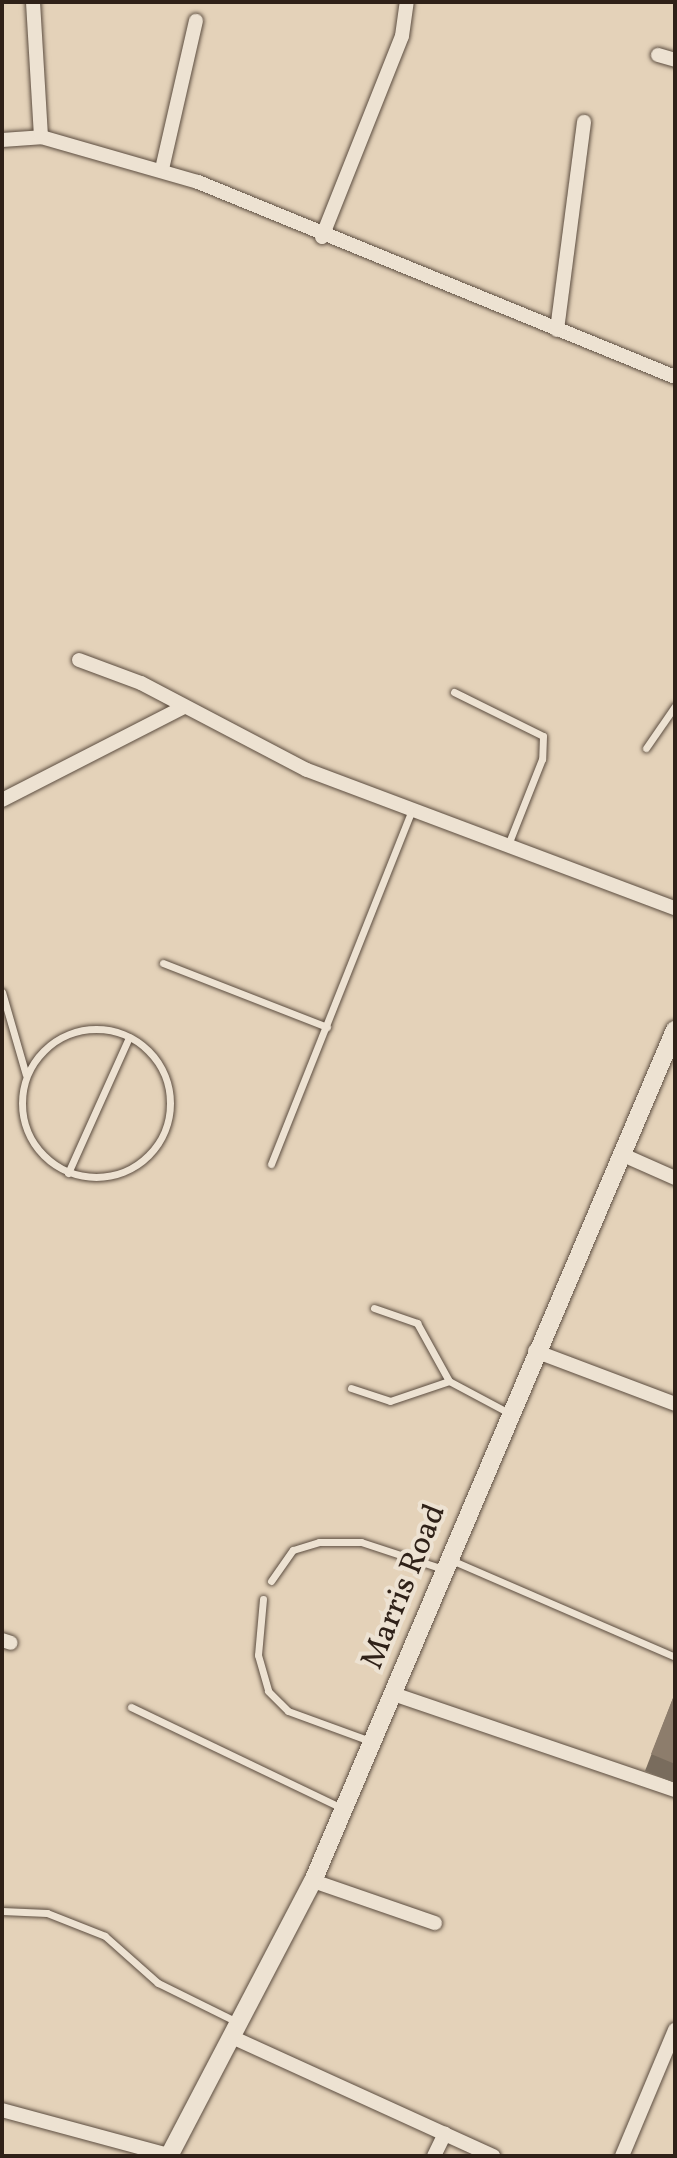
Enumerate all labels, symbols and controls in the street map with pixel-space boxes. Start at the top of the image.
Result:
street label: Marris Road [355,1499,455,1675]

